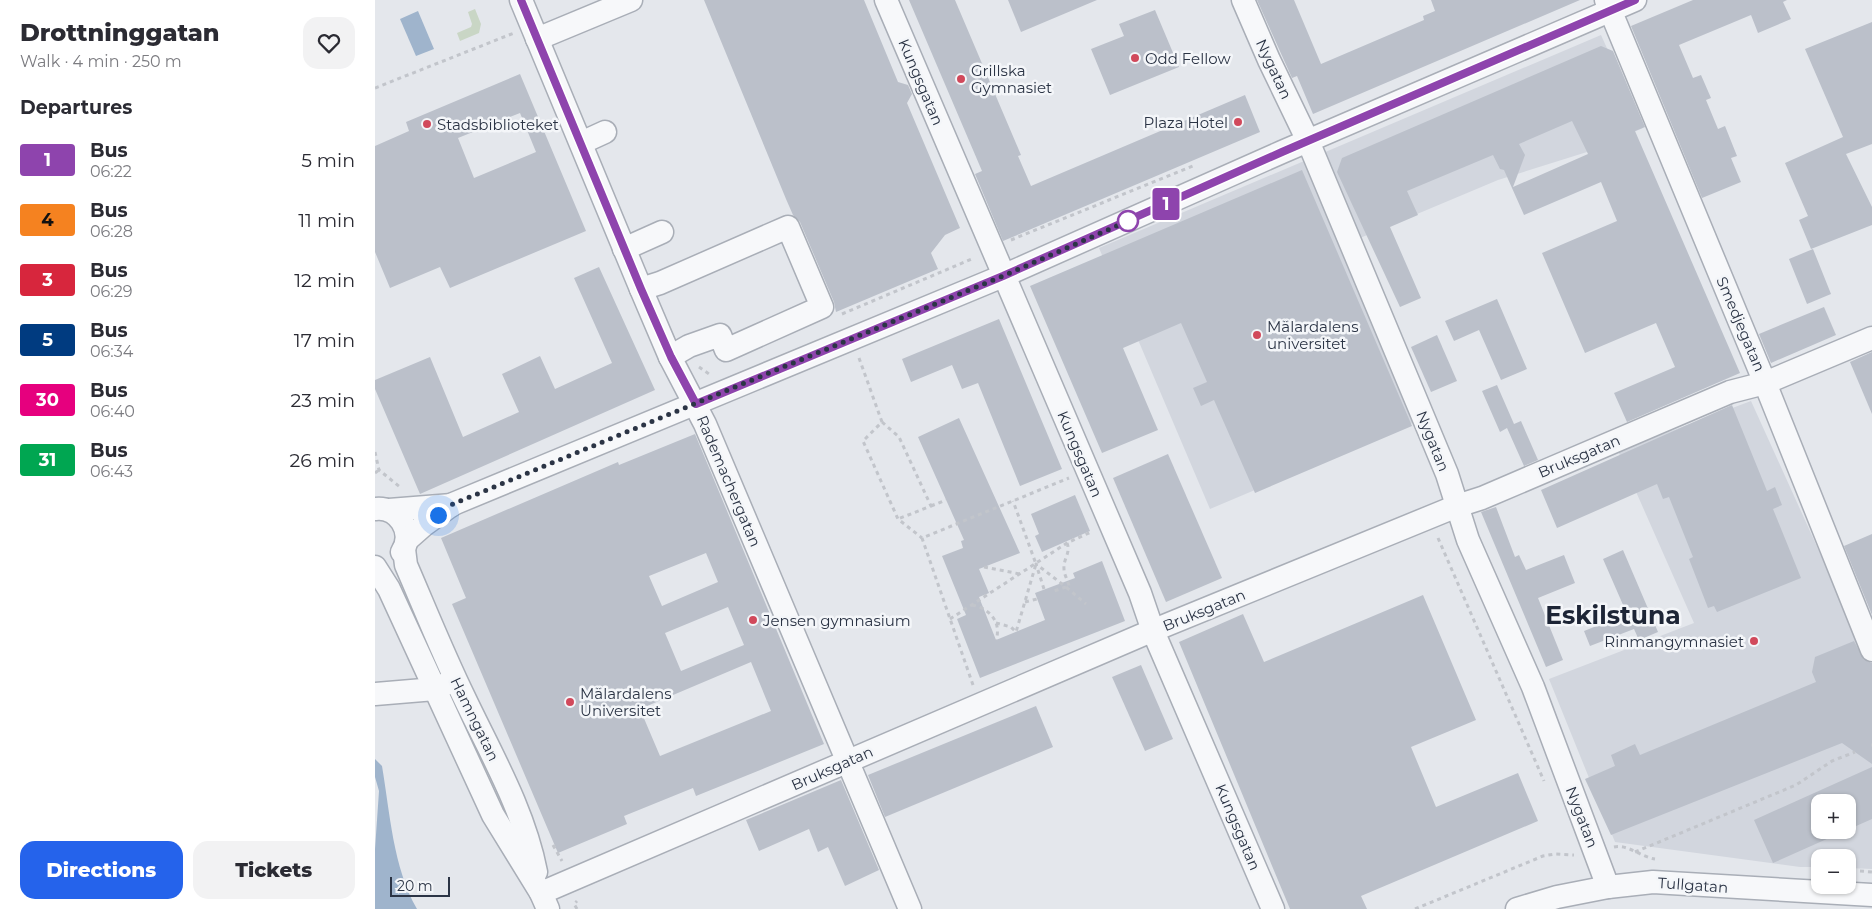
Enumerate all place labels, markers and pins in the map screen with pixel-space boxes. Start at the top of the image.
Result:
place label: Odd Fellow [1145,49,1231,68]
marker: Odd Fellow [1129,52,1141,64]
place label: Grillska Gymnasiet [971,61,1052,97]
marker: Grillska Gymnasiet [955,73,967,85]
place label: Plaza Hotel [1143,113,1228,132]
place label: Stadsbiblioteket [437,115,559,134]
marker: Plaza Hotel [1232,116,1244,128]
marker: Stadsbiblioteket [421,118,433,130]
unlabelled marker [1117,210,1139,232]
place label: Mälardalens universitet [1267,317,1358,353]
marker: Mälardalens universitet [1251,329,1263,341]
place label: Jensen gymnasium [762,611,911,630]
marker: Jensen gymnasium [747,614,759,626]
place label: Rinmangymnasiet [1604,632,1744,651]
marker: Rinmangymnasiet [1748,635,1760,647]
place label: Mälardalens Universitet [580,684,671,720]
marker: Mälardalens Universitet [564,696,576,708]

